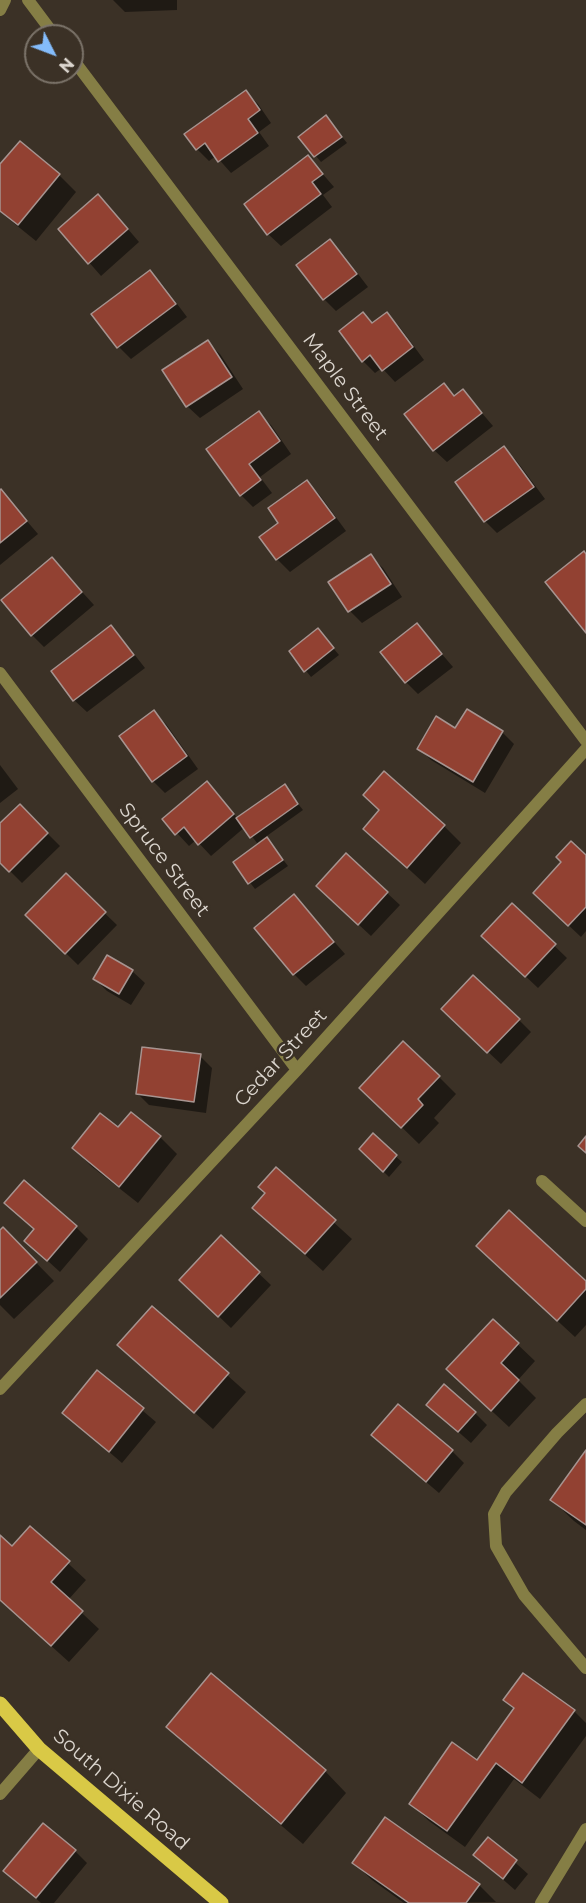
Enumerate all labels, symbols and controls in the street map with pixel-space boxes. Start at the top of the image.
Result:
north arrow [24,24,84,84]
text: N [55,54,78,76]
street label: Maple Street [297,329,393,445]
street label: Spruce Street [113,798,215,922]
street label: Cedar Street [230,1004,332,1112]
street label: South Dixie Road [48,1724,194,1856]

